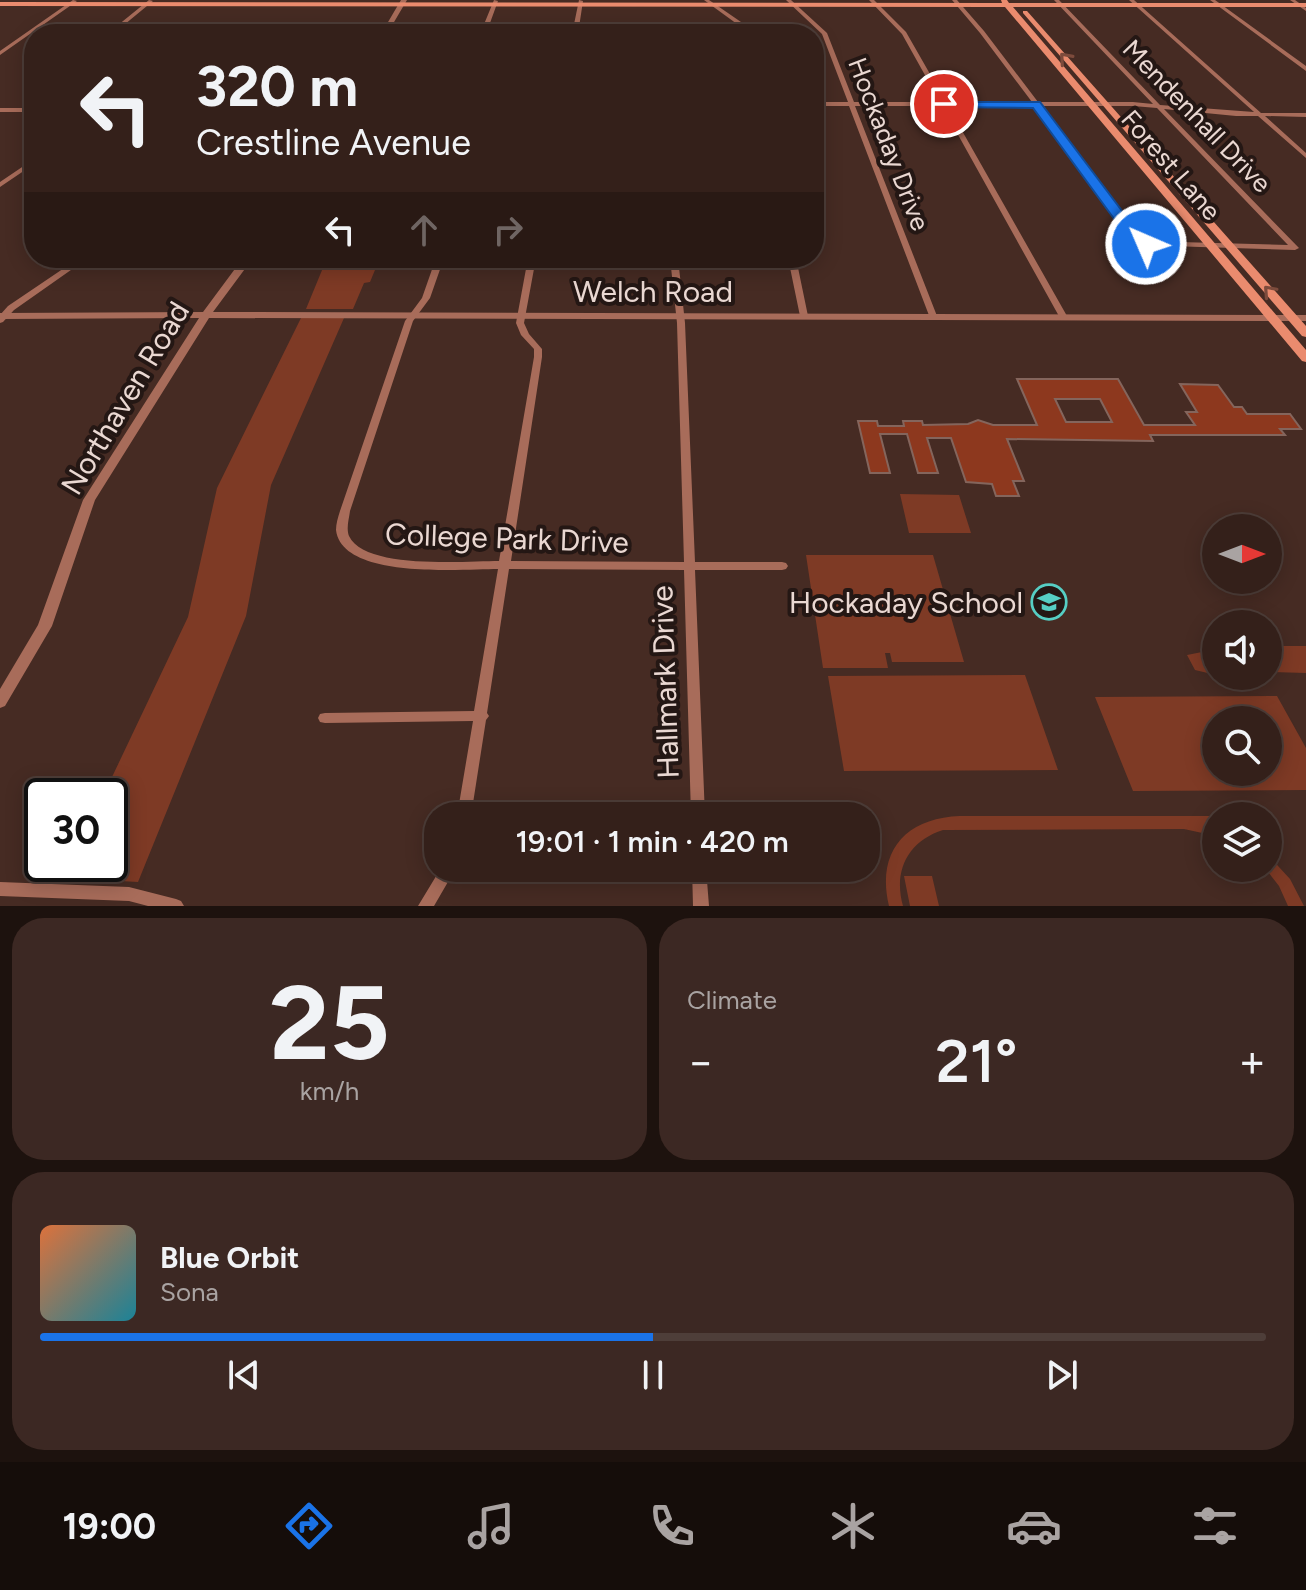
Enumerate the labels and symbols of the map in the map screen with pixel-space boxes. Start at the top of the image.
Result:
street label: Mendenhall Drive [1116,33,1278,199]
one-way arrow [1060,52,1074,67]
street label: Hockaday Drive [841,53,937,235]
pin [910,70,978,138]
street label: Forest Lane [1114,103,1228,227]
position arrow [1104,202,1188,286]
street label: Welch Road [573,273,733,310]
one-way arrow [1265,286,1279,301]
street label: Northaven Road [53,295,197,501]
north arrow [1202,514,1282,594]
street label: College Park Drive [384,515,630,561]
school or university icon: Hockaday School [1030,583,1068,621]
place label: Hockaday School [789,584,1023,621]
street label: Hallmark Drive [643,585,687,779]
speed limit sign: 30 [24,778,128,882]

